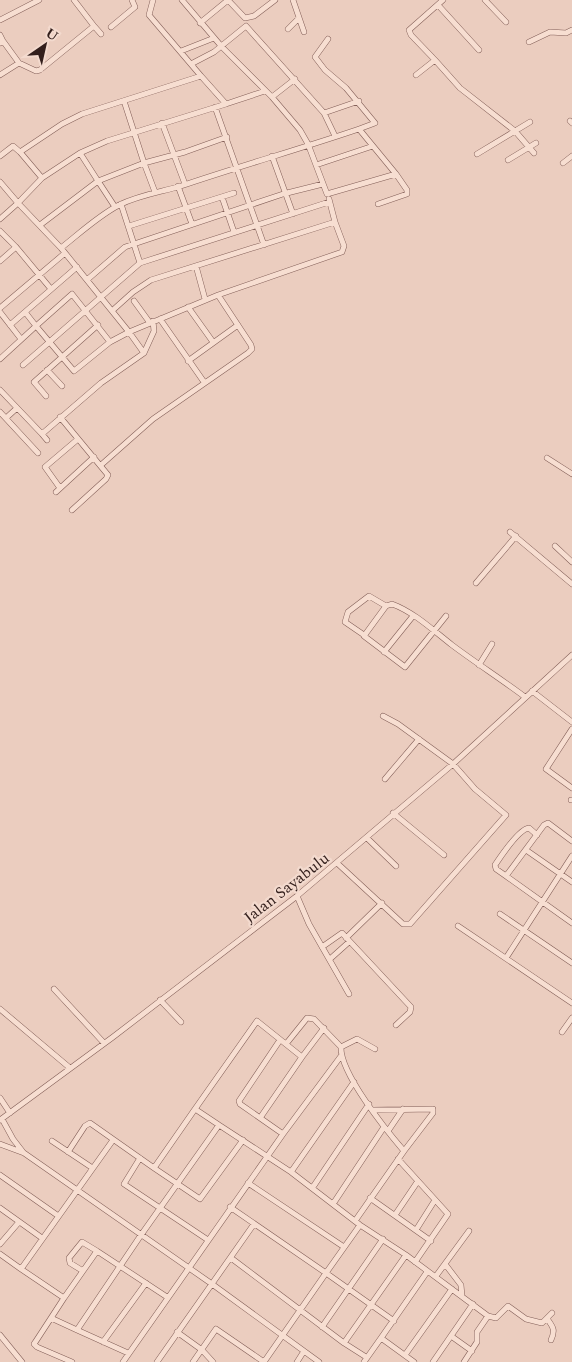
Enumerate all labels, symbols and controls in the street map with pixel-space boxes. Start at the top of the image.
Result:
north arrow [20,20,70,70]
text: U [41,23,63,47]
street label: Jalan Sayabulu [239,847,335,929]

